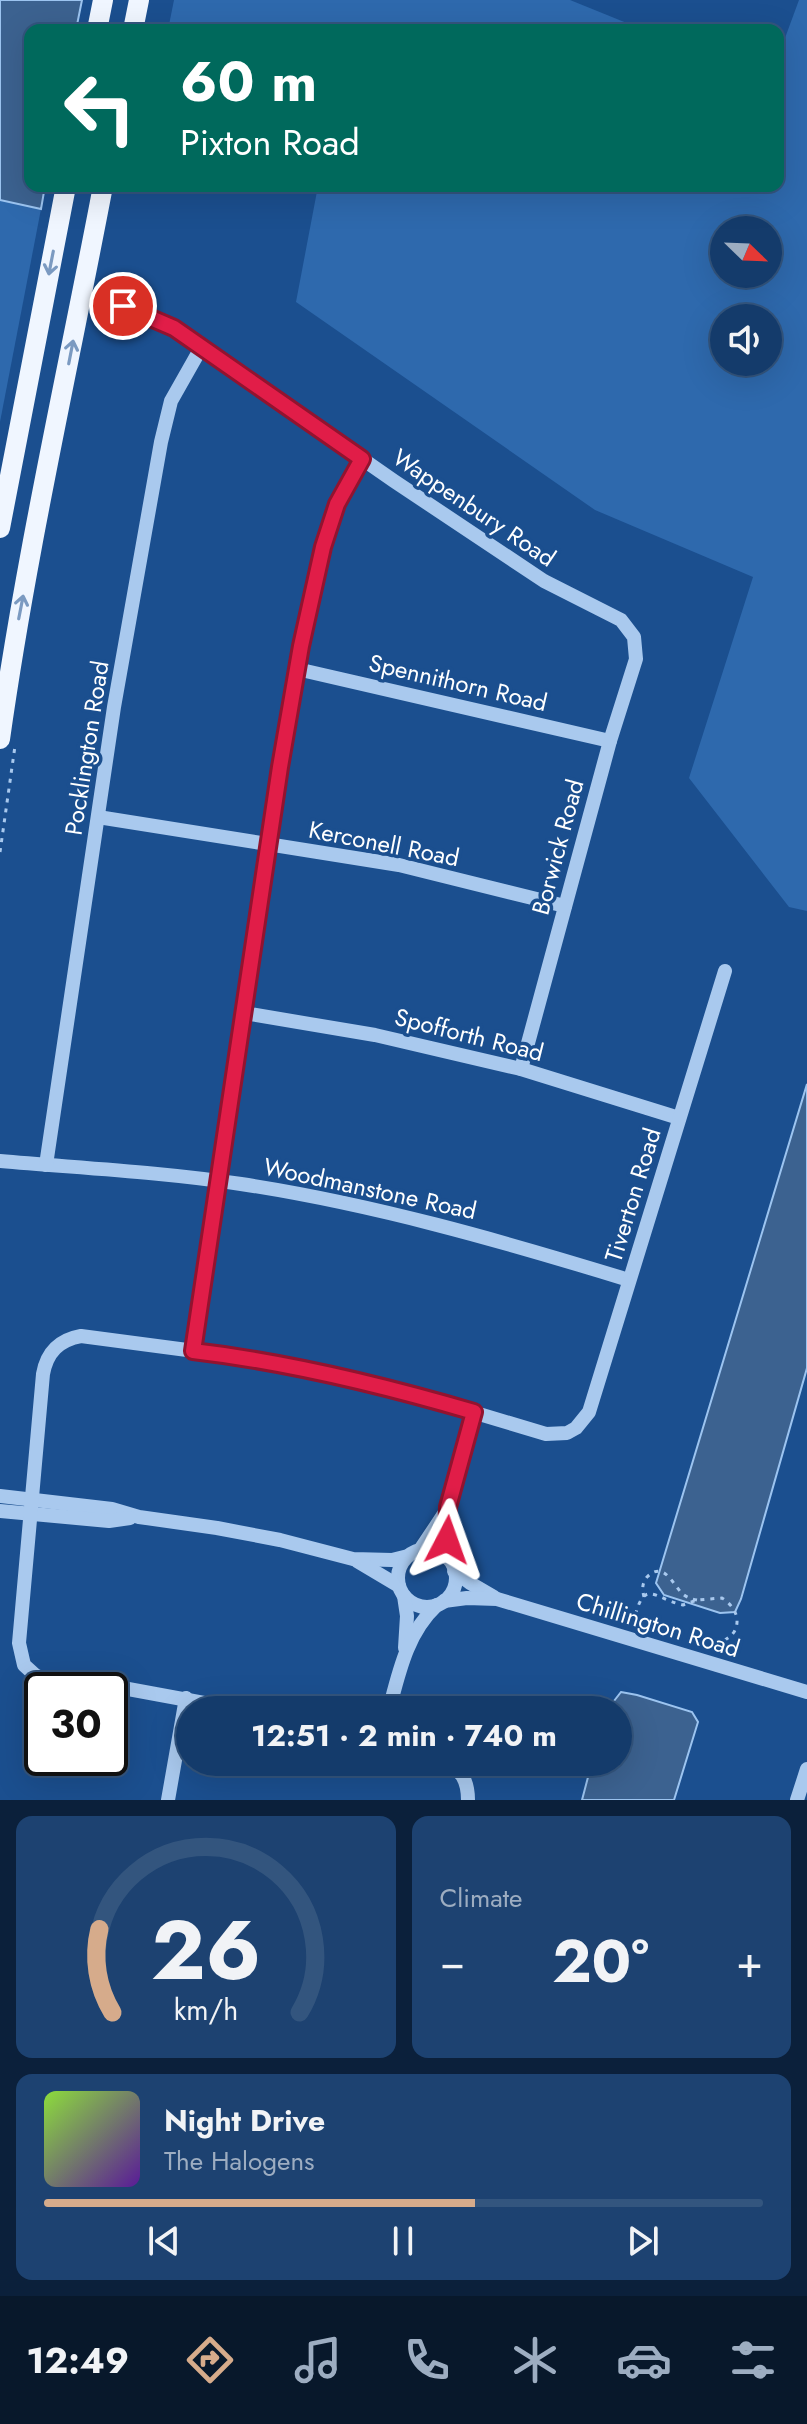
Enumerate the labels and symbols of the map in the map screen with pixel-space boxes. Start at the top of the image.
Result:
north arrow [710,216,782,288]
one-way arrow [43,249,58,275]
pin [89,272,157,340]
one-way arrow [64,340,79,365]
street label: Wappenbury Road [386,440,563,575]
one-way arrow [14,595,29,620]
street label: Spennithorn Road [366,645,551,720]
street label: Pocklington Road [55,658,118,838]
street label: Borwick Road [523,775,592,919]
street label: Kerconell Road [306,812,462,875]
street label: Spofforth Road [391,999,547,1070]
street label: Tiverton Road [596,1123,670,1266]
street label: Woodmanstone Road [260,1149,480,1228]
position arrow [405,1498,489,1582]
street label: Chillington Road [572,1583,744,1666]
speed limit sign: 30 [24,1672,128,1776]

